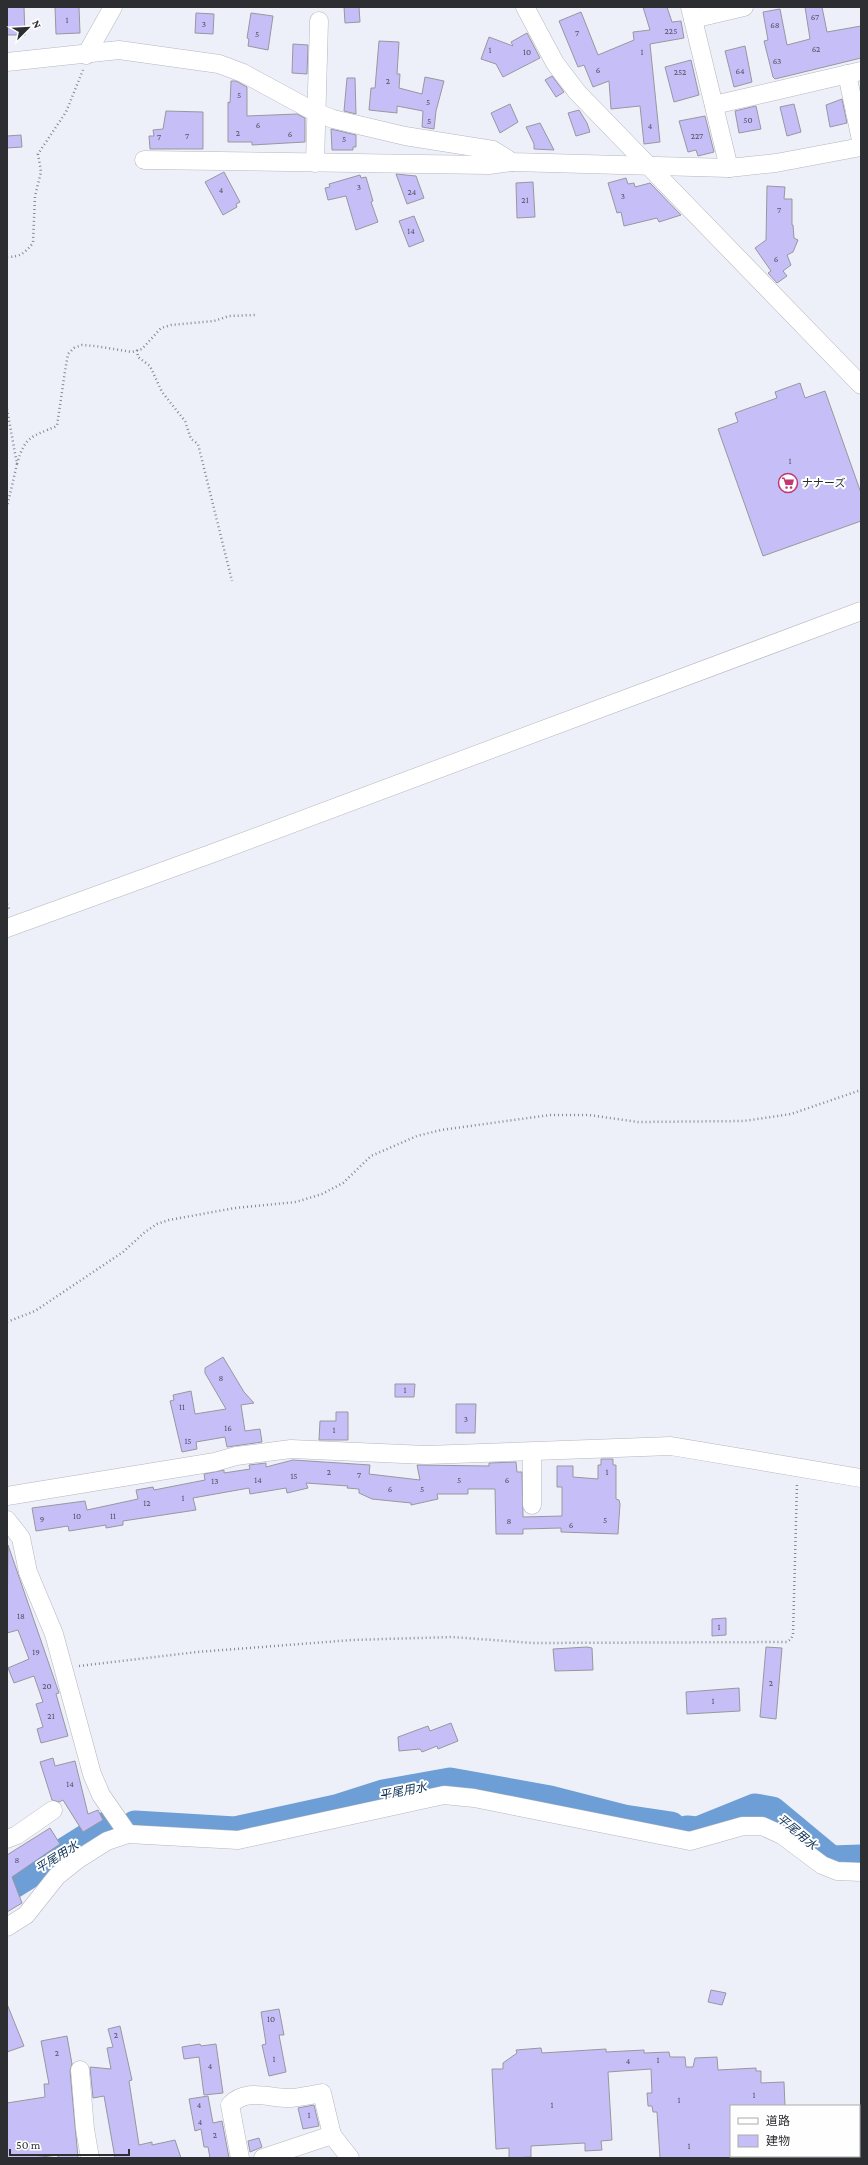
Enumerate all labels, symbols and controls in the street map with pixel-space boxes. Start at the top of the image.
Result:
north arrow [8,8,48,48]
house number: 67 [811,12,819,22]
house number: 1 [66,15,69,25]
text: N [30,18,44,30]
house number: 3 [202,19,206,29]
house number: 68 [770,20,780,30]
house number: 225 [665,26,677,36]
house number: 7 [575,28,579,38]
house number: 5 [255,29,259,39]
house number: 62 [812,44,820,54]
house number: 1 [489,45,492,55]
house number: 10 [523,47,531,57]
house number: 1 [641,47,644,57]
house number: 63 [773,56,781,66]
house number: 6 [596,65,601,75]
house number: 64 [735,66,745,76]
house number: 252 [674,67,686,77]
house number: 2 [386,76,390,86]
house number: 5 [237,90,241,100]
house number: 5 [426,97,430,107]
house number: 50 [743,115,753,125]
house number: 5 [427,116,431,126]
house number: 6 [256,120,261,130]
house number: 4 [648,121,653,131]
house number: 2 [236,128,240,138]
house number: 6 [288,129,293,139]
house number: 7 [185,131,189,141]
house number: 227 [691,131,703,141]
house number: 7 [157,132,161,142]
house number: 5 [342,134,346,144]
house number: 3 [357,182,361,192]
house number: 4 [219,185,224,195]
house number: 24 [408,187,417,197]
house number: 3 [621,191,625,201]
house number: 21 [521,195,529,205]
house number: 7 [777,205,781,215]
house number: 14 [407,226,415,236]
house number: 6 [774,254,779,264]
house number: 1 [789,456,792,466]
supermarket icon: ナナーズ [777,472,799,494]
place label: ナナーズ [802,477,845,489]
house number: 8 [219,1373,224,1383]
house number: 1 [404,1385,407,1395]
house number: 11 [179,1402,185,1412]
house number: 3 [464,1414,468,1424]
house number: 16 [224,1423,232,1433]
house number: 1 [333,1425,336,1435]
house number: 15 [184,1436,192,1446]
house number: 2 [327,1467,331,1477]
house number: 1 [606,1467,609,1477]
house number: 7 [357,1470,361,1480]
house number: 15 [290,1471,298,1481]
house number: 14 [254,1475,262,1485]
house number: 5 [457,1475,461,1485]
house number: 6 [505,1475,510,1485]
house number: 13 [211,1476,219,1486]
house number: 6 [388,1484,393,1494]
house number: 5 [420,1484,424,1494]
house number: 1 [182,1493,185,1503]
house number: 12 [143,1498,151,1508]
house number: 10 [73,1511,81,1521]
house number: 11 [110,1511,116,1521]
house number: 9 [40,1514,45,1524]
house number: 5 [603,1515,607,1525]
house number: 8 [507,1516,512,1526]
house number: 6 [569,1520,574,1530]
house number: 18 [17,1611,25,1621]
house number: 1 [718,1622,721,1632]
house number: 19 [32,1647,40,1657]
house number: 2 [769,1678,773,1688]
house number: 20 [42,1681,52,1691]
house number: 1 [712,1696,715,1706]
house number: 21 [47,1711,55,1721]
house number: 14 [66,1779,74,1789]
water label: 平尾用水 [378,1779,430,1802]
water label: 平尾用水 [774,1811,821,1854]
water label: 平尾用水 [33,1837,83,1876]
house number: 8 [15,1855,20,1865]
house number: 10 [267,2014,275,2024]
house number: 2 [114,2030,118,2040]
house number: 2 [55,2048,59,2058]
house number: 1 [273,2054,276,2064]
house number: 1 [657,2055,660,2065]
house number: 4 [626,2056,631,2066]
house number: 4 [208,2061,213,2071]
house number: 1 [753,2090,756,2100]
house number: 1 [678,2095,681,2105]
house number: 4 [197,2100,202,2110]
house number: 1 [551,2100,554,2110]
legend [730,2105,860,2157]
house number: 1 [308,2110,311,2120]
text: 道路 [766,2114,790,2128]
house number: 4 [198,2117,203,2127]
house number: 2 [213,2130,217,2140]
scale bar [10,2131,129,2157]
text: 建物 [766,2134,790,2148]
text: 50 m [16,2138,41,2152]
house number: 1 [688,2141,691,2151]

